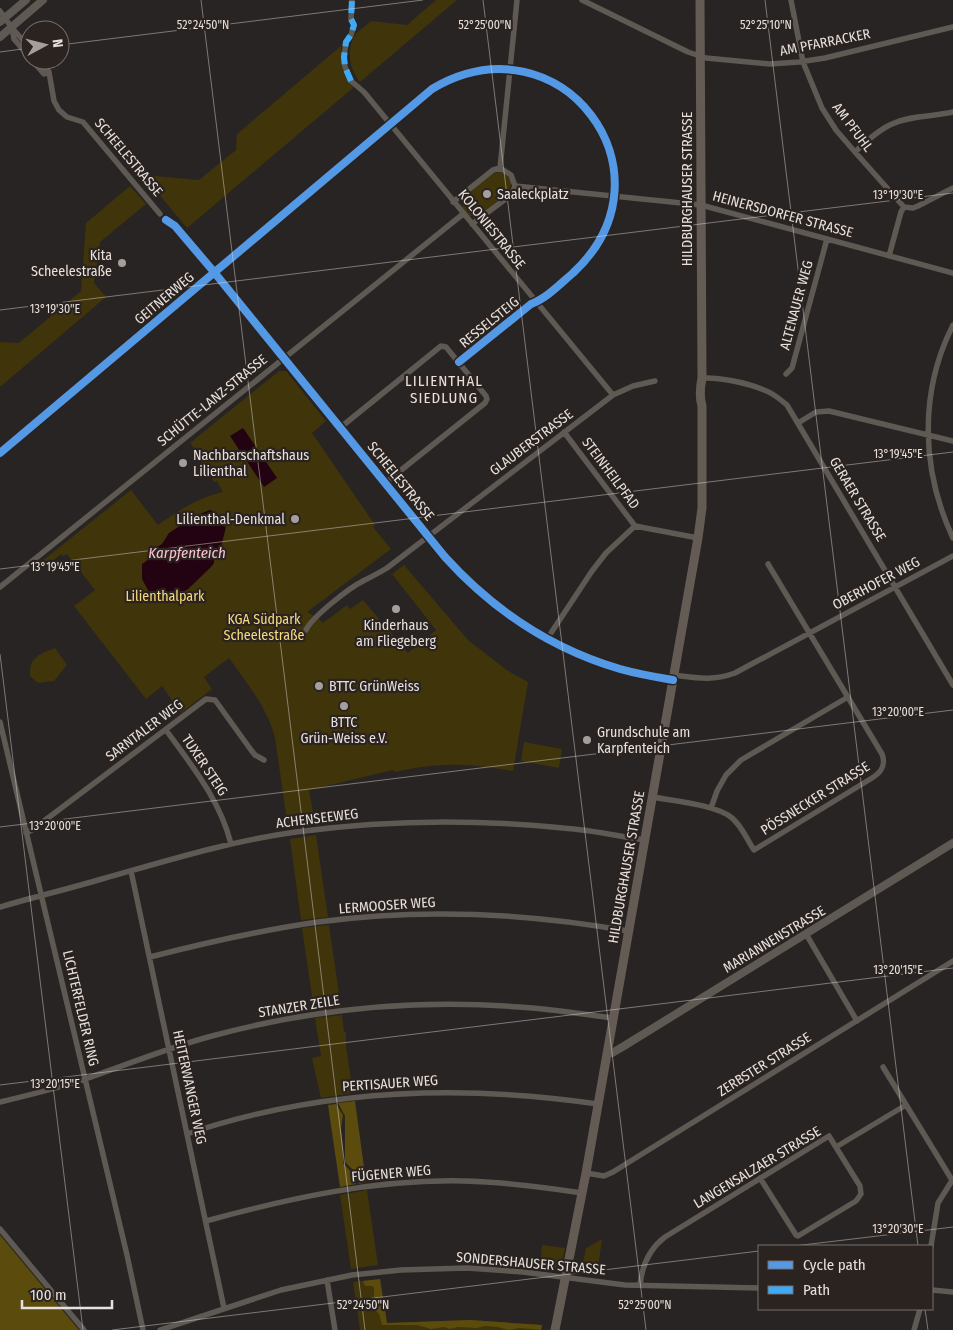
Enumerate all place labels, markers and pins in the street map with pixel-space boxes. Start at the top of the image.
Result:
place label: Saaleckplatz [497,186,569,203]
marker: Saaleckplatz [481,188,493,200]
place label: Kita Scheelestraße [31,247,112,280]
marker: Kita Scheelestraße [116,257,128,269]
place label: Nachbarschaftshaus Lilienthal [193,447,309,480]
marker: Nachbarschaftshaus Lilienthal [177,457,189,469]
place label: Lilienthal-Denkmal [176,511,285,528]
marker: Lilienthal-Denkmal [289,513,301,525]
marker: Kinderhaus am Fliegeberg [390,603,402,615]
place label: Kinderhaus am Fliegeberg [356,617,436,650]
place label: BTTC GrünWeiss [329,678,419,695]
marker: BTTC GrünWeiss [313,680,325,692]
marker: BTTC Grün-Weiss e.V. [338,700,350,712]
place label: BTTC Grün-Weiss e.V. [300,714,388,747]
place label: Grundschule am Karpfenteich [597,724,690,757]
marker: Grundschule am Karpfenteich [581,734,593,746]

